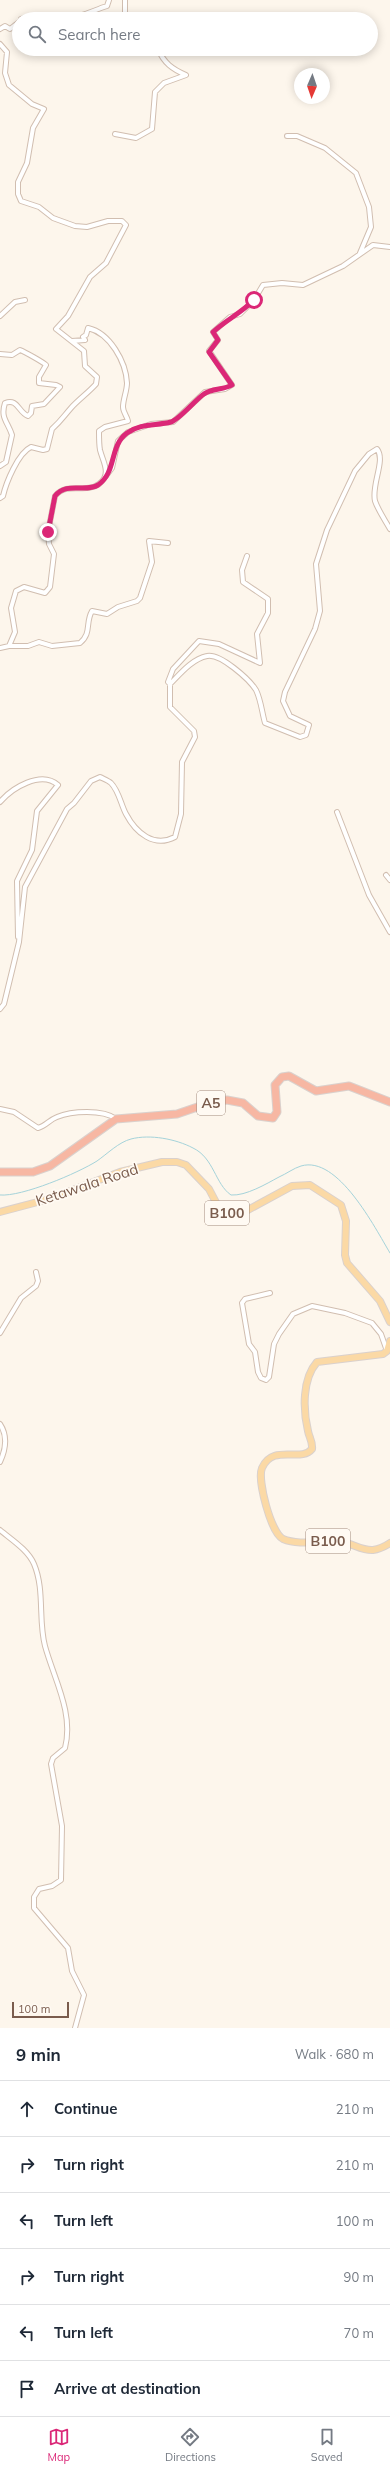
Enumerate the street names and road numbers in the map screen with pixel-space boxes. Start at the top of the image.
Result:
road number: A5 [197,1091,225,1115]
street label: Ketawala Road [33,1159,141,1210]
road number: B100 [205,1201,249,1225]
road number: B100 [306,1529,350,1553]

